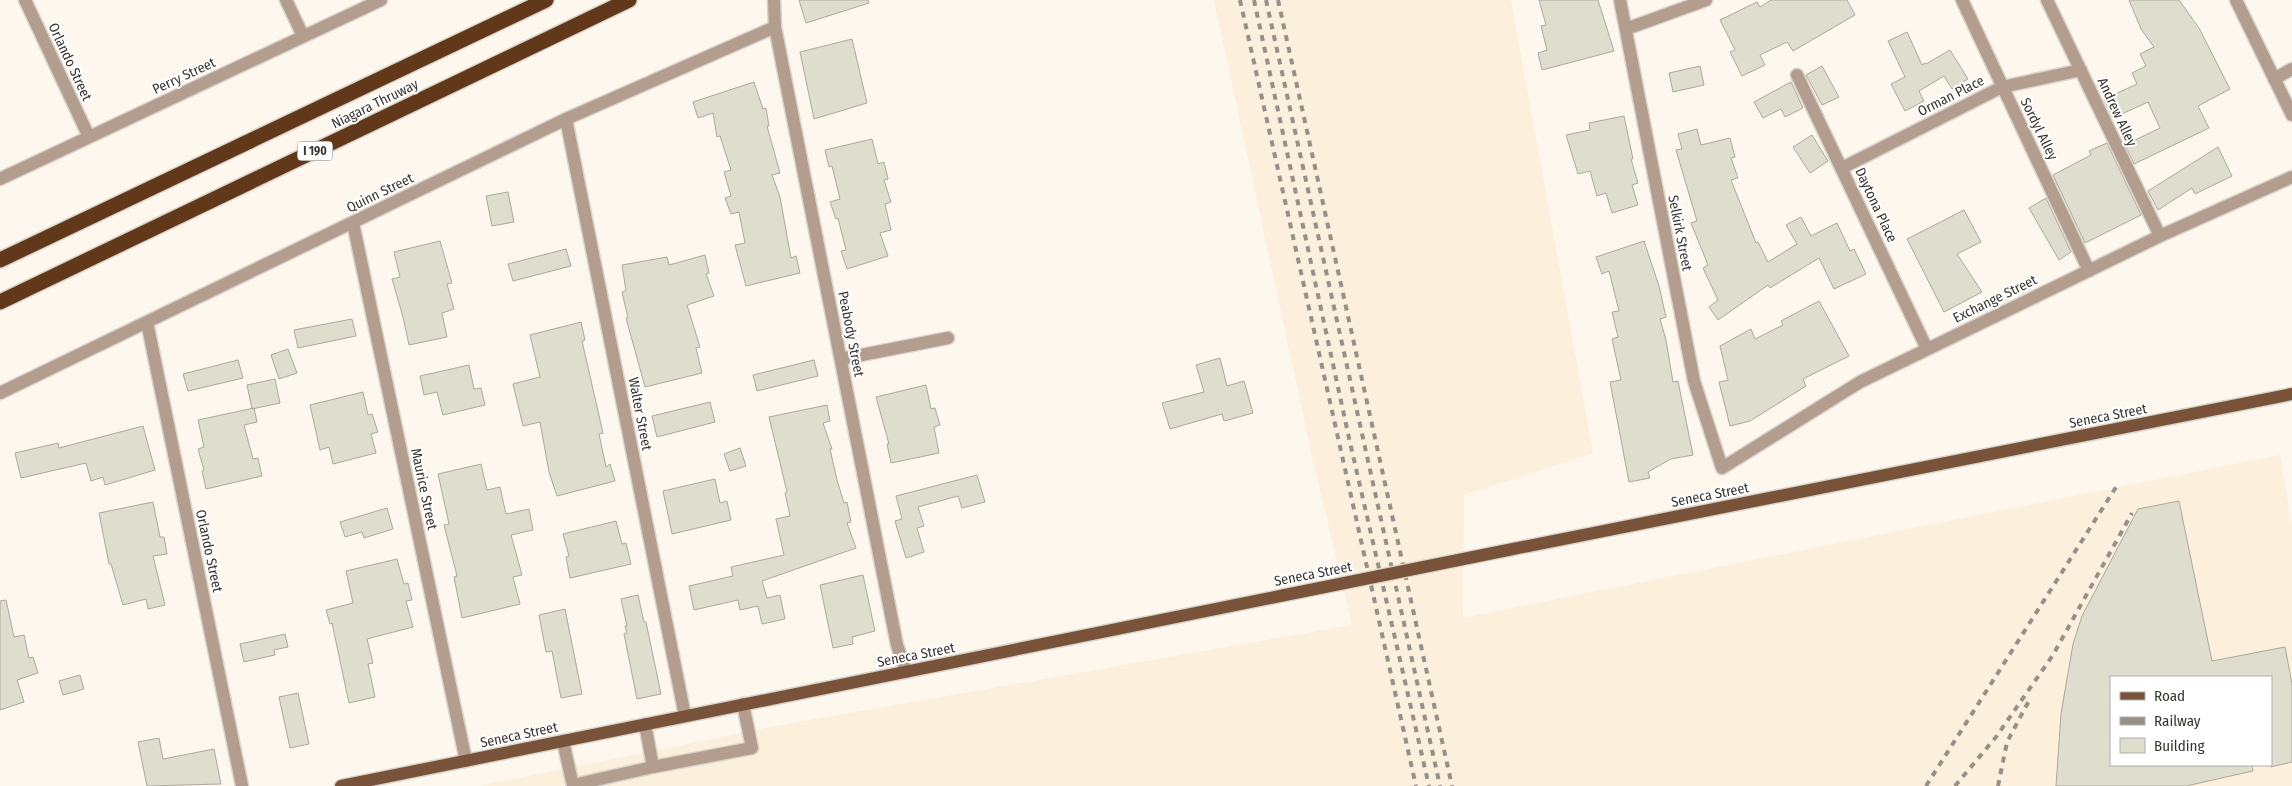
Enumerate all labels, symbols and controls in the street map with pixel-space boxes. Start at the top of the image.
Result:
street label: Orlando Street [45,20,96,104]
street label: Perry Street [150,54,219,98]
street label: Orman Place [1915,72,1987,120]
street label: Niagara Thruway [329,75,422,132]
street label: Andrew Alley [2094,75,2141,150]
street label: Sordyl Alley [2017,95,2062,164]
road number: I 190 [298,142,332,160]
street label: Daytona Place [1851,165,1901,245]
street label: Quinn Street [344,169,417,216]
street label: Selkirk Street [1664,194,1696,273]
street label: Exchange Street [1950,271,2040,327]
street label: Peabody Street [834,290,868,379]
street label: Walter Street [625,376,656,453]
street label: Seneca Street [2068,400,2149,432]
street label: Maurice Street [407,447,441,532]
street label: Seneca Street [1670,479,1751,511]
street label: Orlando Street [192,508,226,594]
street label: Seneca Street [1273,558,1354,590]
street label: Seneca Street [876,639,957,671]
legend [2110,676,2272,766]
text: Road [2154,687,2185,705]
text: Railway [2154,712,2201,730]
street label: Seneca Street [479,718,560,751]
text: Building [2154,737,2205,755]

